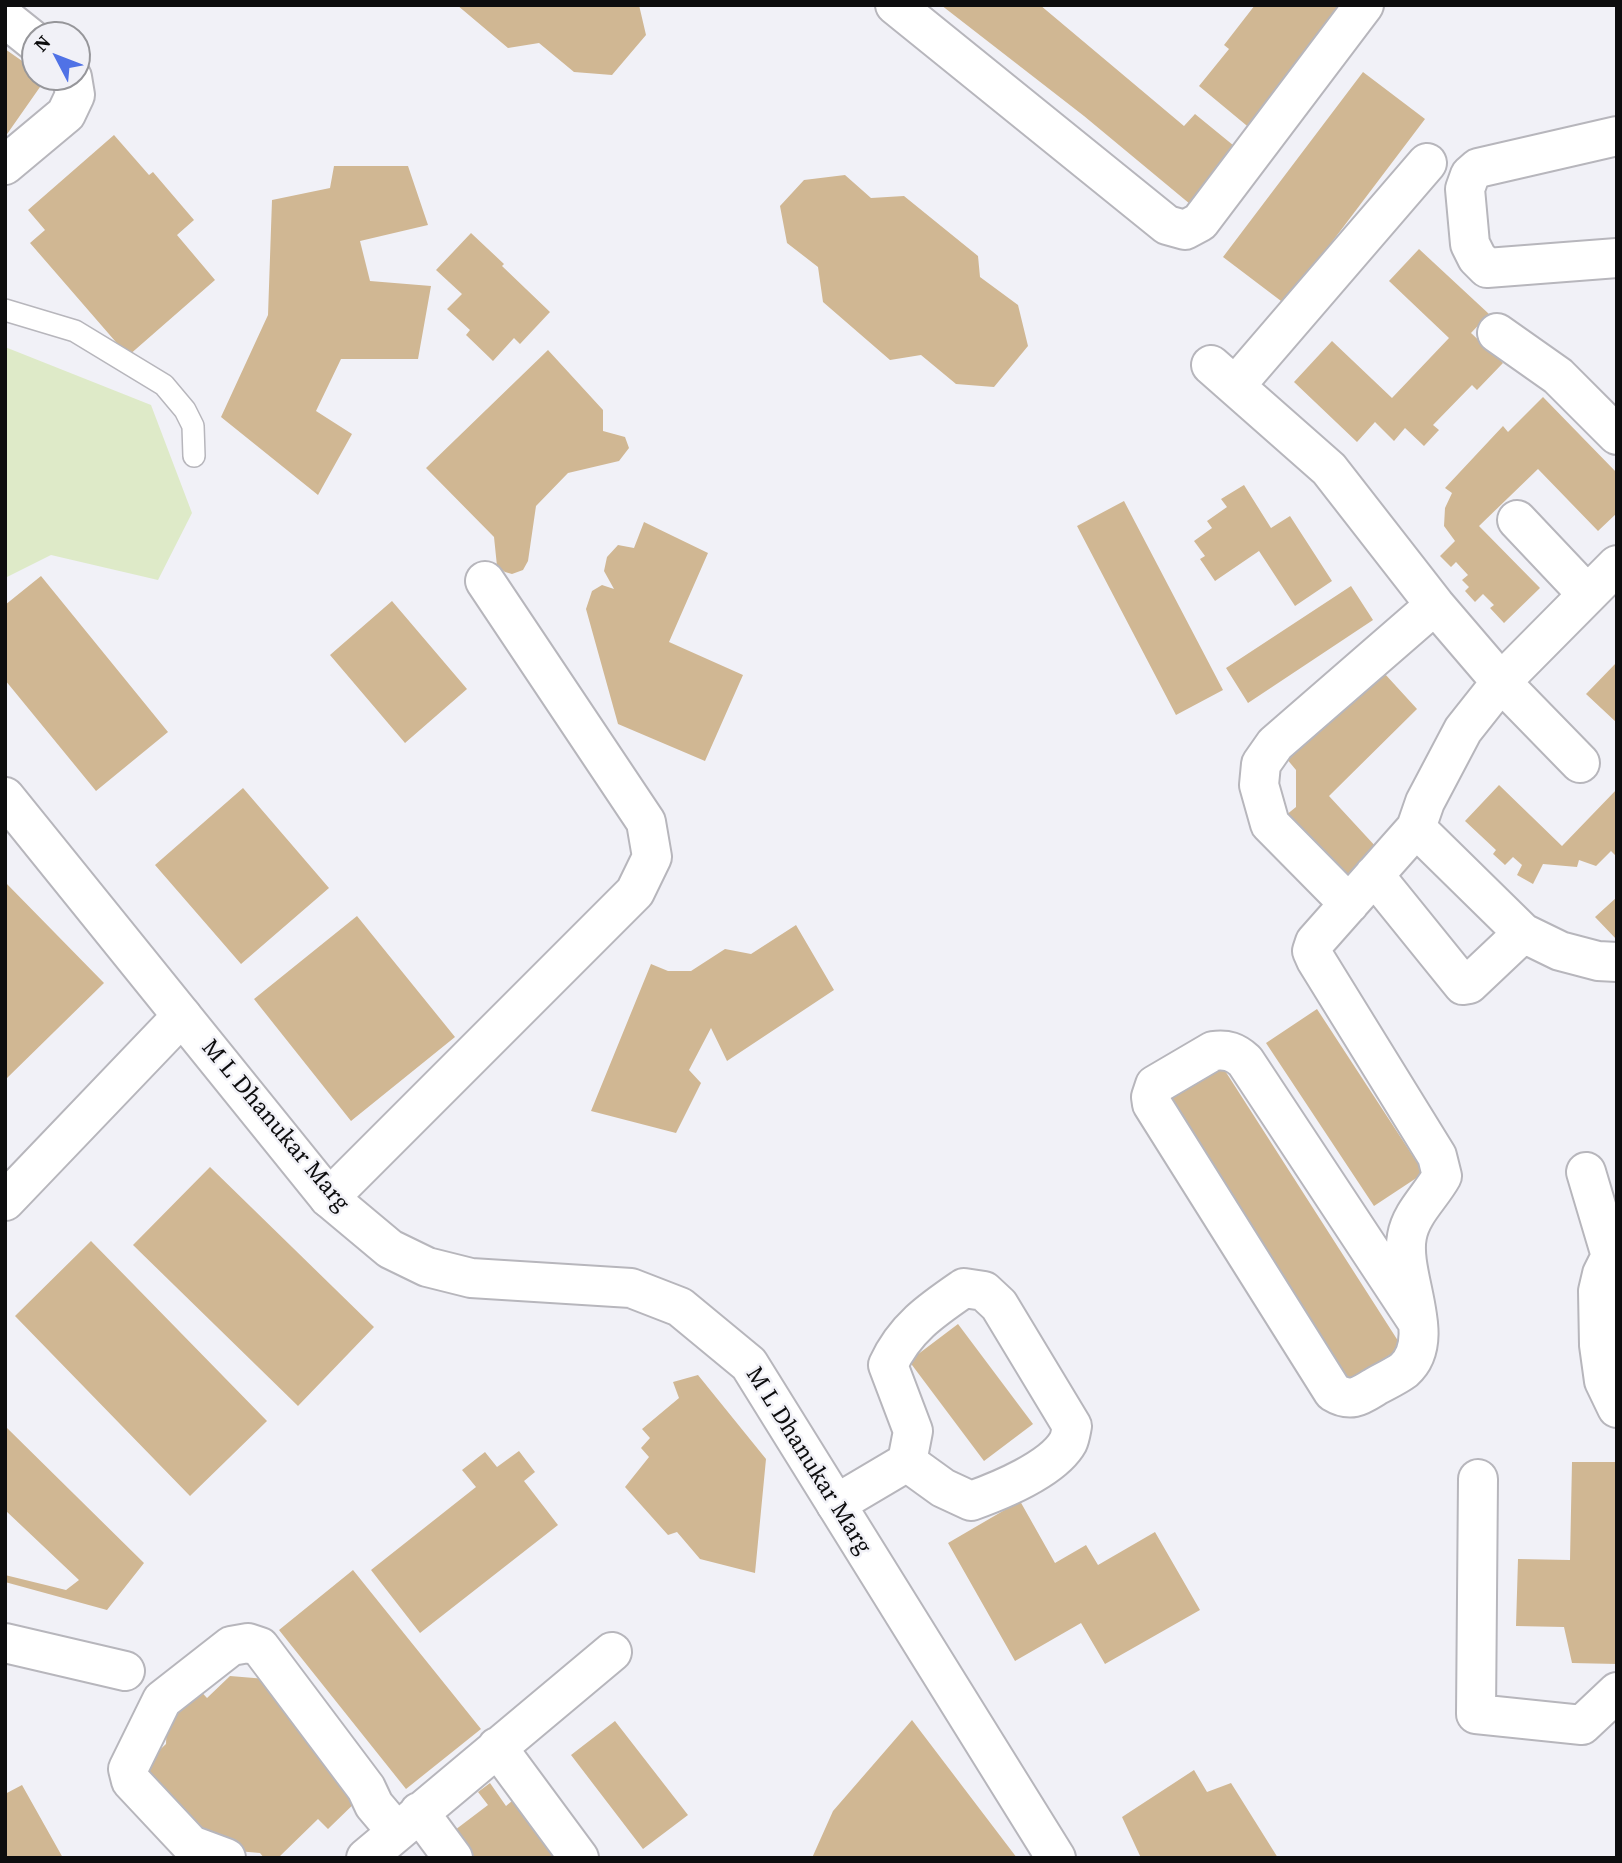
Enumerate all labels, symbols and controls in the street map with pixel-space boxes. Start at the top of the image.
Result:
north arrow [21,21,91,91]
text: N [28,29,56,57]
street label: M L Dhanukar Marg [195,1034,355,1218]
street label: M L Dhanukar Marg [739,1362,877,1560]

